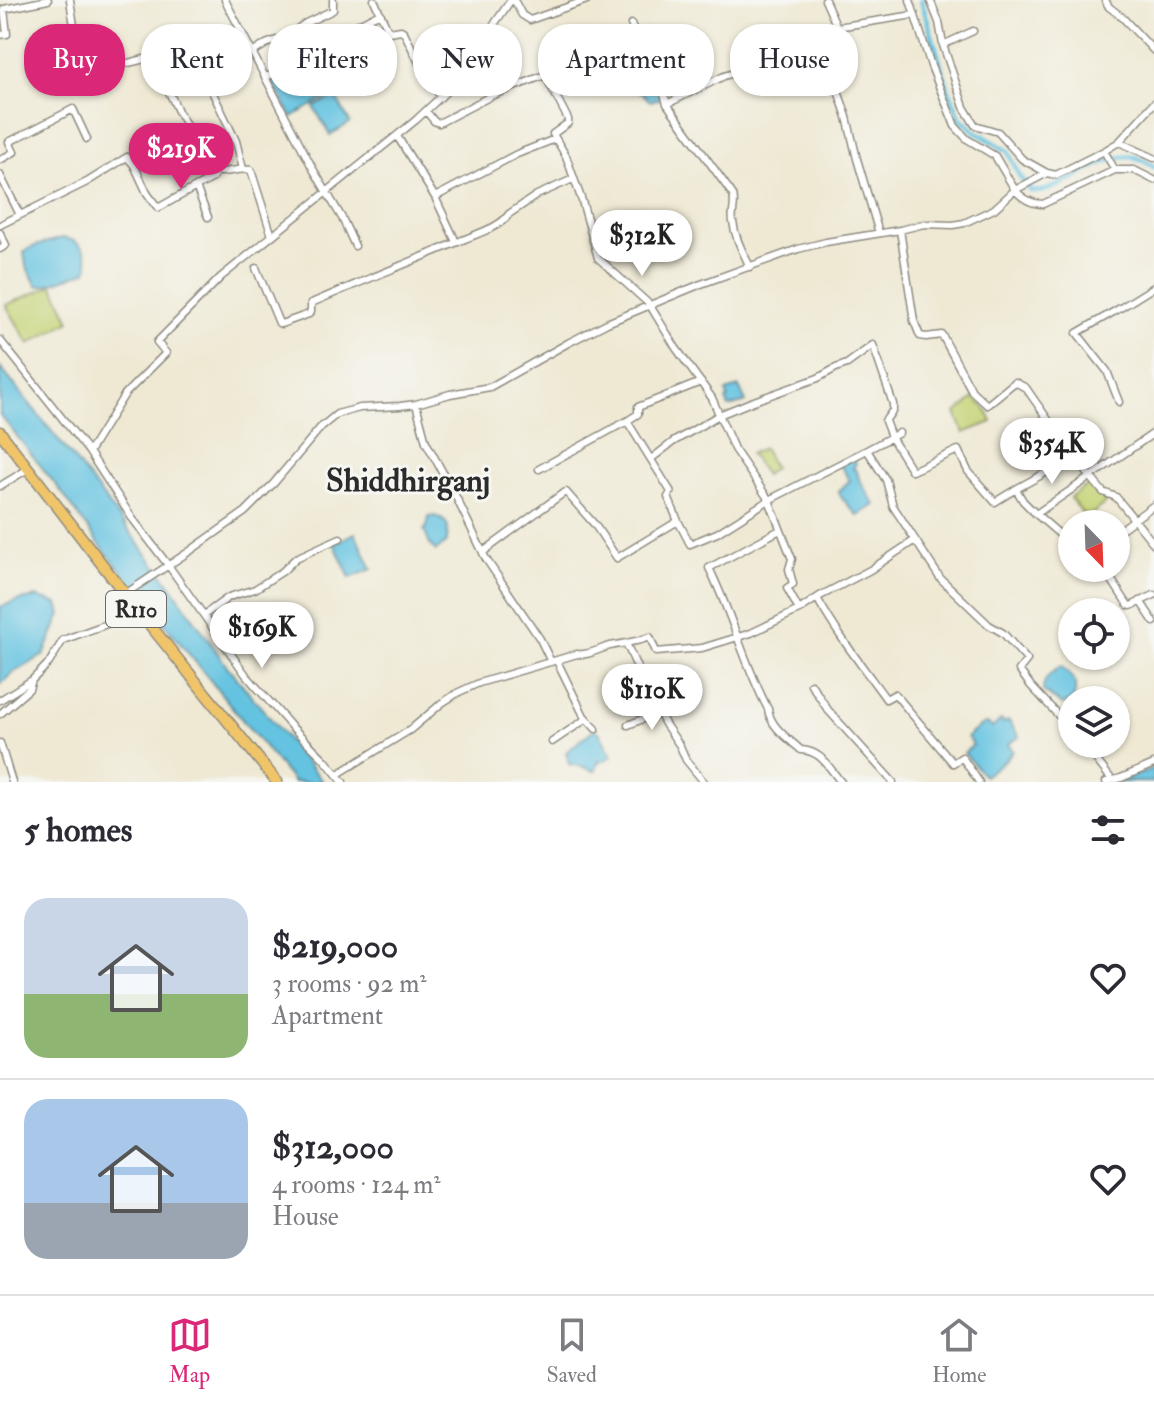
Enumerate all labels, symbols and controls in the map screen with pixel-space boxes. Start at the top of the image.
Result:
chip: Buy [24,24,125,96]
chip: Rent [141,24,252,96]
chip: Filters [268,24,397,96]
chip: New [413,24,522,96]
chip: Apartment [538,24,714,96]
chip: House [730,24,858,96]
pin: $219K [125,123,237,191]
text: $219K [147,133,215,165]
pin: $312K [586,210,698,278]
text: $312K [609,220,675,252]
pin: $354K [996,418,1108,486]
text: $354K [1018,428,1086,460]
district label: Shiddhirganj [326,461,490,501]
north arrow [1058,510,1130,582]
map controls [1058,510,1130,758]
road number: R110 [106,591,166,627]
button: locate [1058,598,1130,670]
pin: $169K [206,602,318,670]
text: $169K [228,612,296,644]
pin: $110K [596,664,708,732]
text: $110K [620,674,684,706]
button: layers [1058,686,1130,758]
icon: filters [1086,808,1130,852]
text: 5 homes [24,809,132,852]
text: $219,000 [272,925,398,968]
icon: home [88,930,184,1026]
icon: heart [1086,956,1130,1000]
text: 3 rooms · 92 m² [272,968,427,1000]
text: Apartment [272,1000,383,1032]
text: $312,000 [272,1126,394,1169]
icon: home [88,1131,184,1227]
icon: heart [1086,1157,1130,1201]
text: 4 rooms · 124 m² [272,1169,441,1201]
text: House [272,1201,339,1233]
tab: Map [168,1313,212,1389]
tab: Saved [547,1313,597,1389]
tab: Home [932,1313,986,1389]

